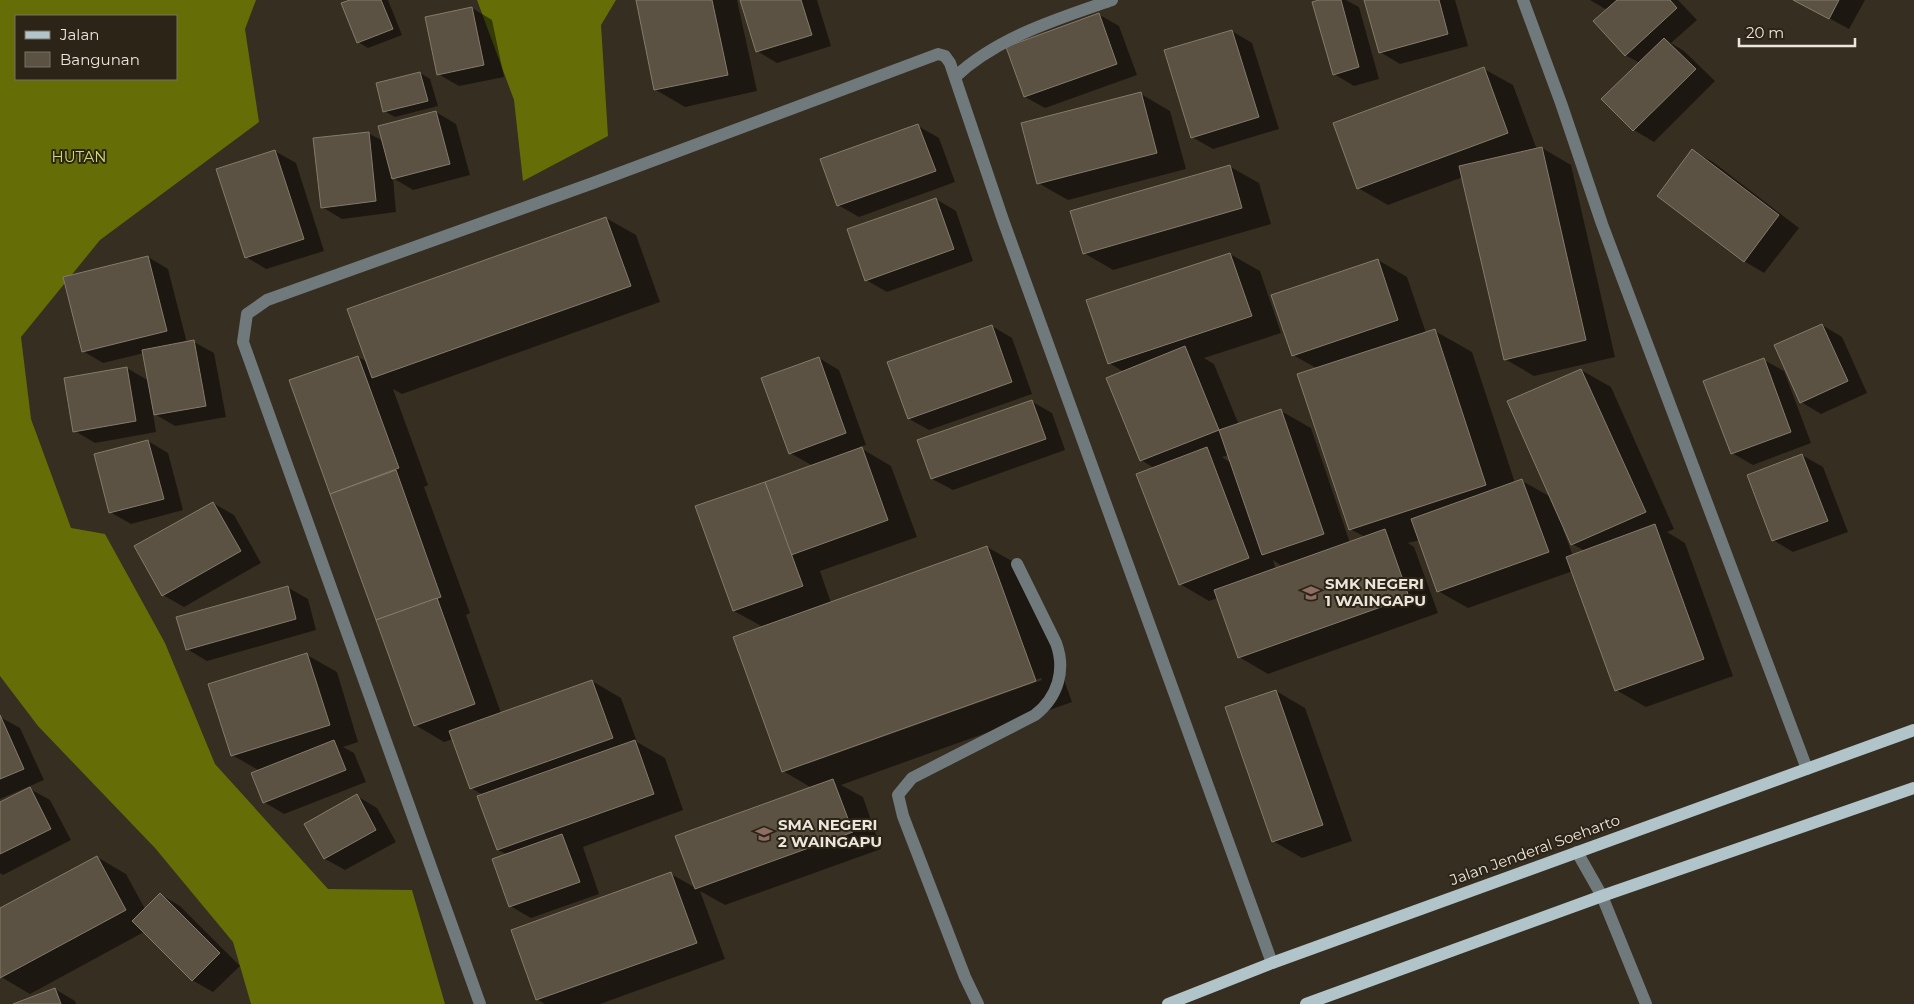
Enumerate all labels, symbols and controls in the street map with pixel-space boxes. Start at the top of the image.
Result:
legend [15,15,178,80]
scale bar [1739,15,1855,47]
text: 20 m [1746,23,1784,42]
text: Jalan [59,25,99,44]
text: Bangunan [60,50,140,69]
park label: HUTAN [52,147,106,166]
place label: SMK NEGERI 1 WAINGAPU [1325,574,1426,610]
school or university icon: SMK NEGERI 1 WAINGAPU [1301,583,1321,603]
street label: Jalan Jenderal Soeharto [1446,810,1622,890]
place label: SMA NEGERI 2 WAINGAPU [778,815,882,851]
school or university icon: SMA NEGERI 2 WAINGAPU [754,824,774,844]

